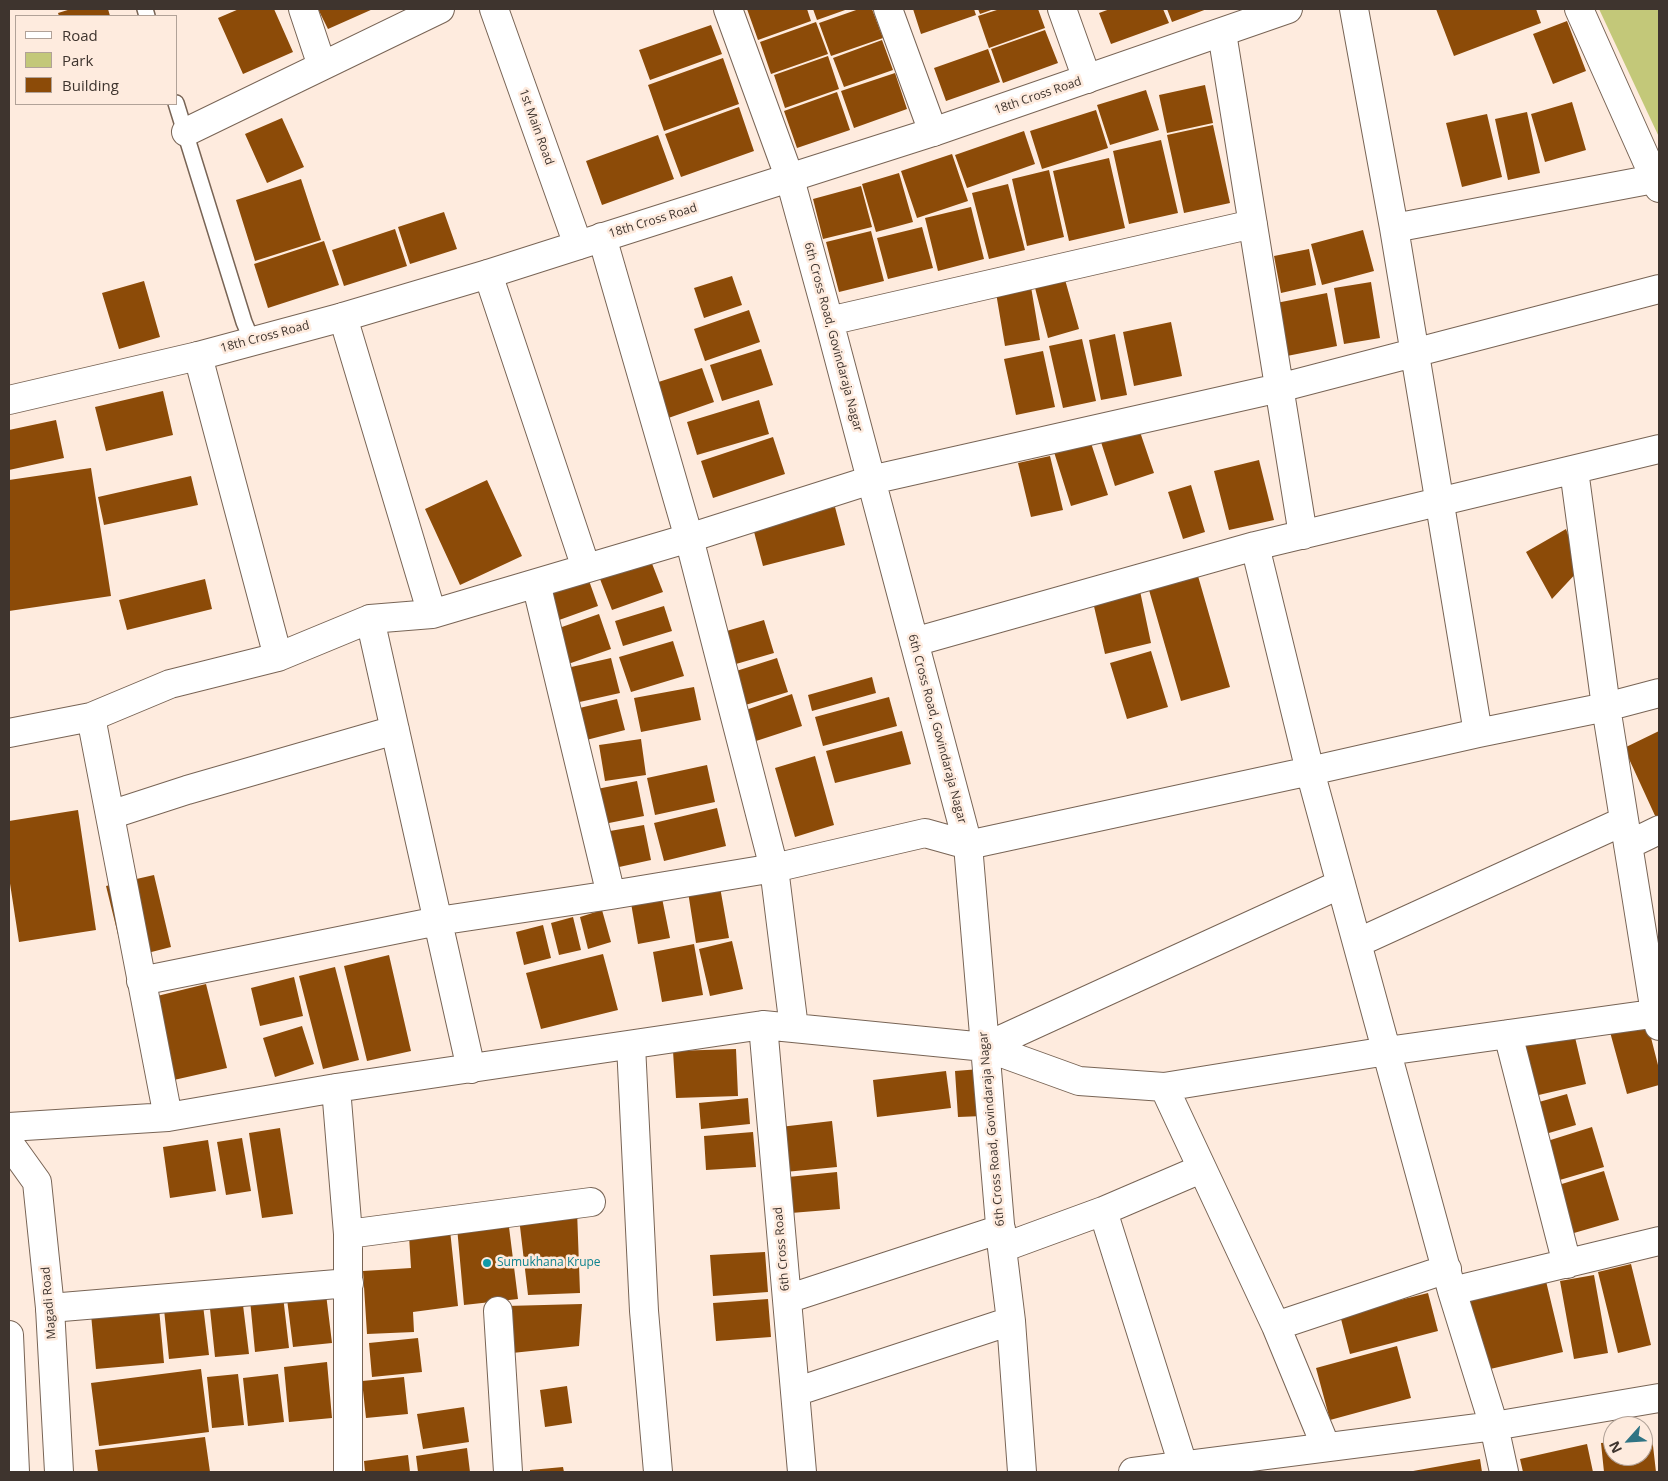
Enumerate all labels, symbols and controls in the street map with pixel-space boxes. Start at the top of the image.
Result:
legend [15,15,178,105]
text: Road [62,25,98,45]
text: Park [62,50,93,70]
street label: 18th Cross Road [992,74,1084,118]
text: Building [62,75,119,95]
street label: 1st Main Road [516,87,556,167]
street label: 18th Cross Road [607,201,699,241]
street label: 6th Cross Road, Govindaraja Nagar [801,241,865,433]
street label: 18th Cross Road [219,318,311,356]
street label: 6th Cross Road, Govindaraja Nagar [905,633,969,825]
street label: 6th Cross Road, Govindaraja Nagar [976,1031,1008,1227]
street label: 6th Cross Road [771,1206,793,1292]
place label: Sumukhana Krupe [497,1256,601,1270]
marker: Sumukhana Krupe [481,1257,493,1269]
street label: Magadi Road [39,1266,59,1340]
north arrow [1603,1416,1653,1466]
text: N [1604,1438,1626,1457]

